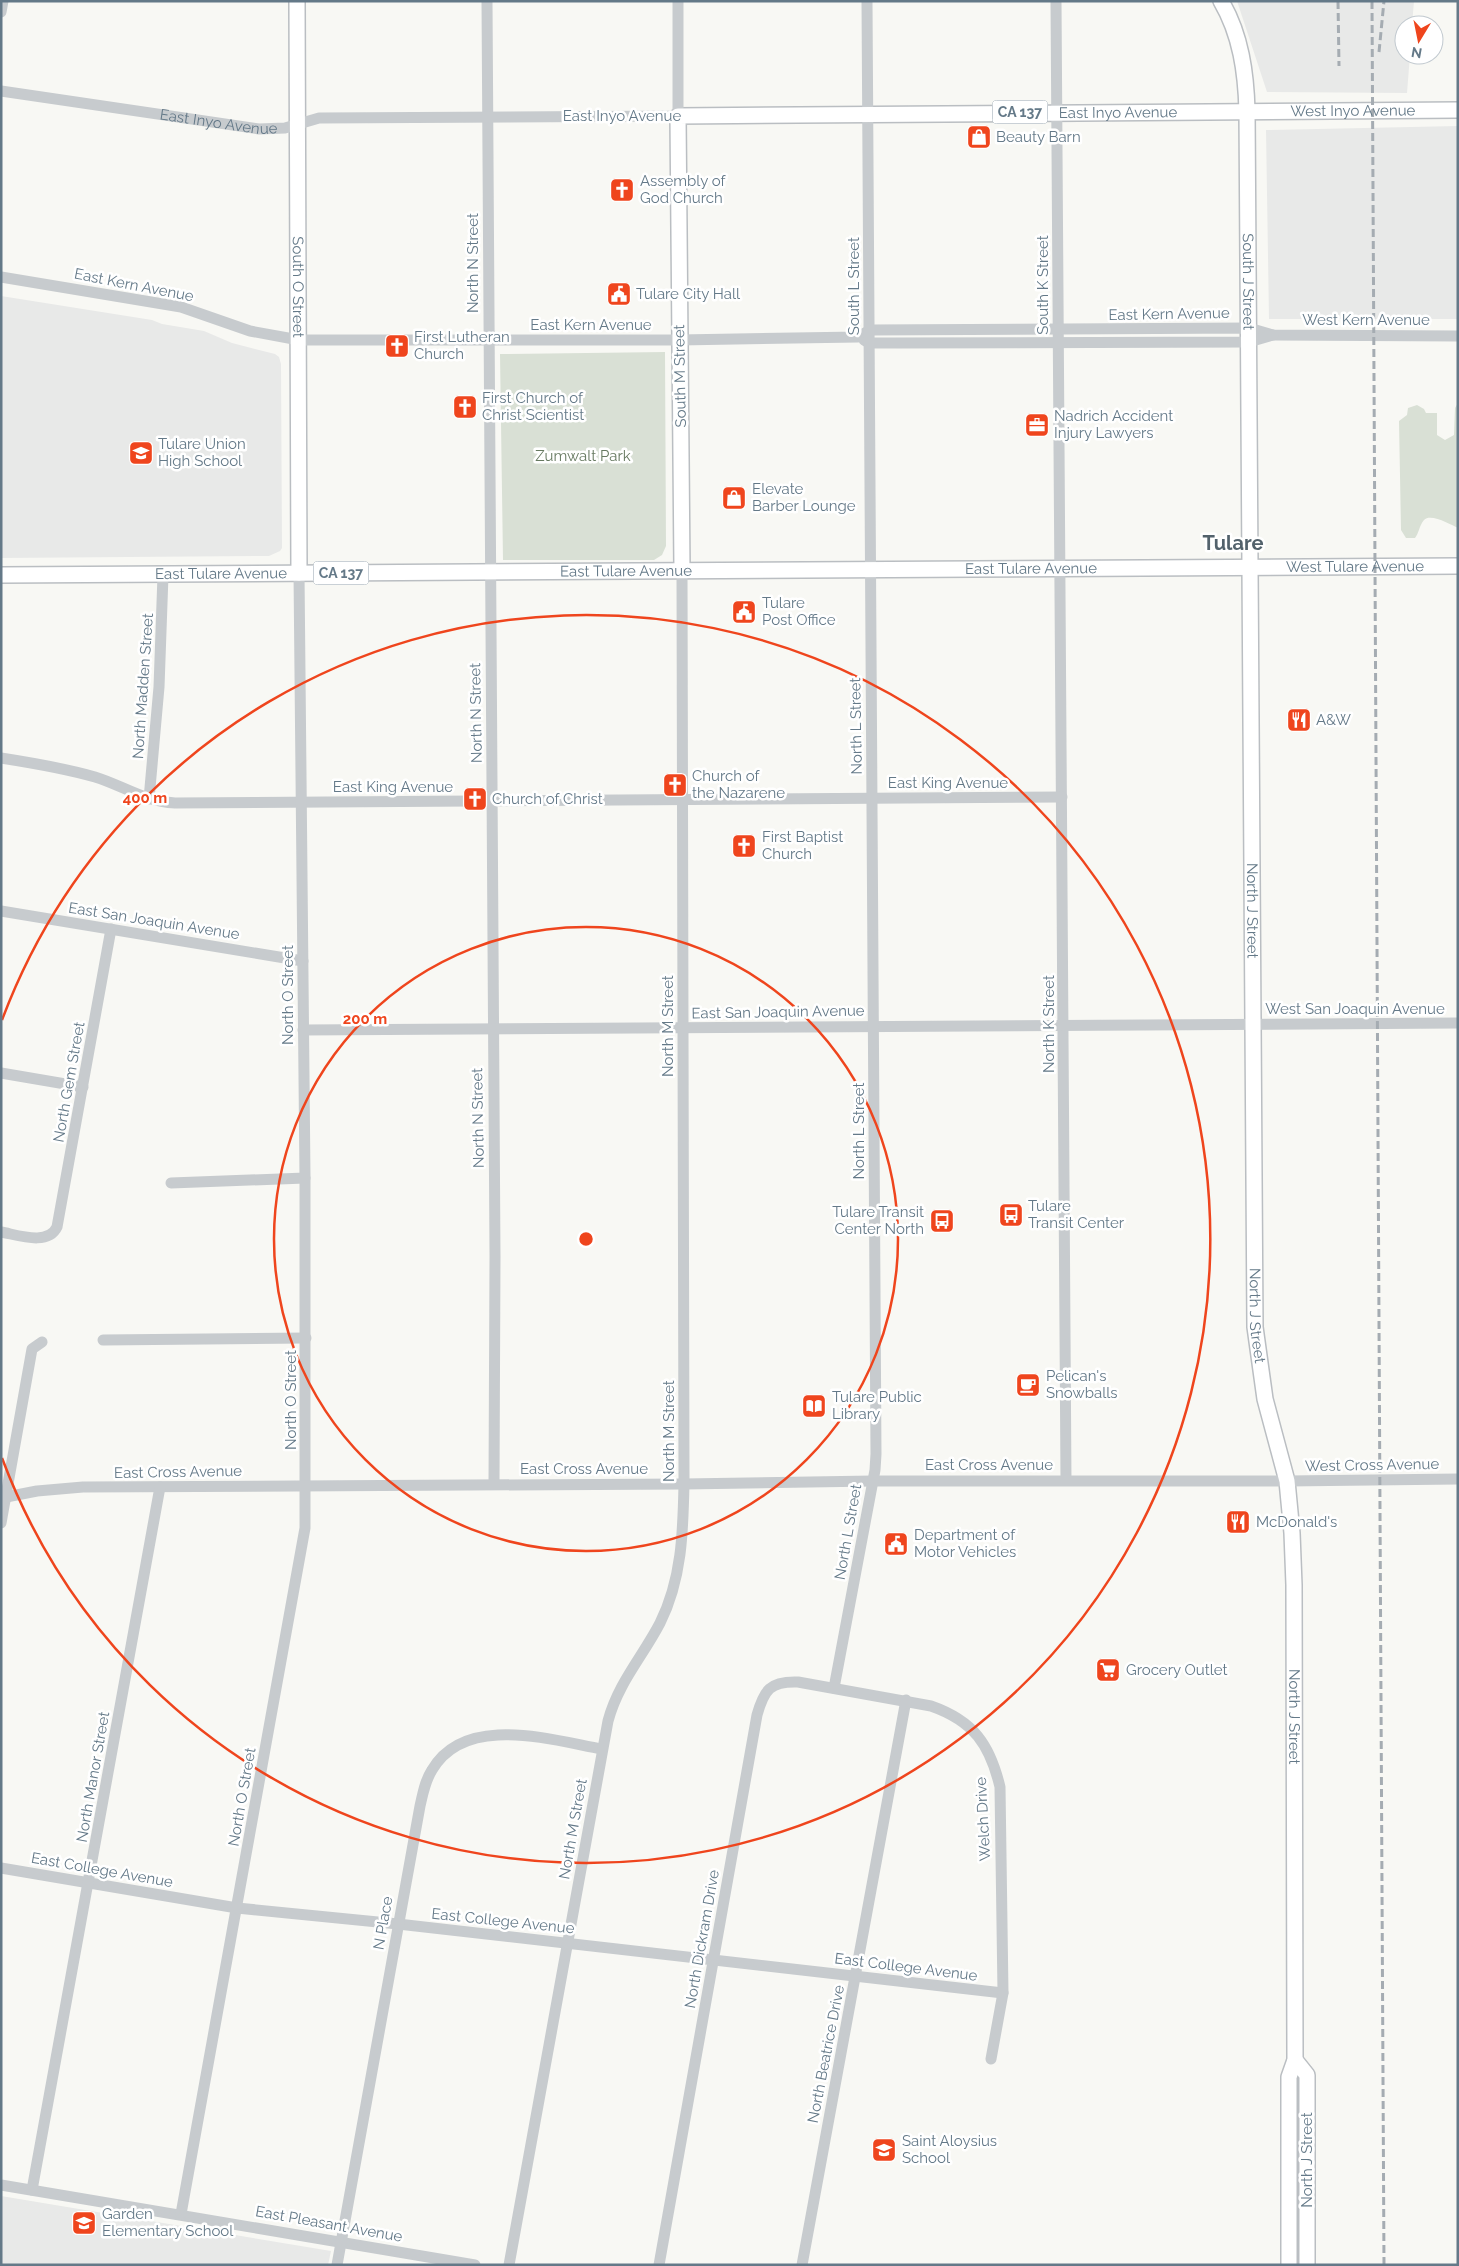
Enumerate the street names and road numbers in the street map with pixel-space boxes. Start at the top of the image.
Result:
road number: CA 137 [992,100,1048,124]
street label: West Inyo Avenue [1290,101,1416,120]
street label: East Inyo Avenue [1059,103,1178,122]
street label: East Inyo Avenue [159,106,278,138]
street label: East Inyo Avenue [563,107,681,125]
street label: North N Street [464,213,482,313]
street label: South J Street [1239,233,1257,330]
street label: South K Street [1034,235,1052,335]
street label: South O Street [289,236,307,338]
street label: South L Street [845,237,863,335]
street label: East Kern Avenue [73,265,195,305]
street label: East Kern Avenue [1108,304,1230,324]
street label: West Kern Avenue [1302,311,1430,329]
street label: East Kern Avenue [530,316,652,334]
street label: South M Street [670,324,690,428]
street label: West Tulare Avenue [1286,557,1424,576]
street label: East Tulare Avenue [965,559,1097,578]
road number: CA 137 [314,562,368,584]
street label: East Tulare Avenue [560,562,692,581]
street label: East Tulare Avenue [155,564,287,583]
street label: North Madden Street [129,612,157,760]
street label: North N Street [466,663,486,763]
street label: North L Street [846,677,866,775]
street label: East King Avenue [888,774,1008,792]
street label: East King Avenue [333,778,453,796]
street label: North J Street [1243,863,1262,959]
street label: East San Joaquin Avenue [67,899,241,943]
street label: North O Street [279,945,297,1045]
street label: North M Street [659,975,677,1077]
street label: North K Street [1040,975,1058,1073]
street label: West San Joaquin Avenue [1265,1000,1445,1018]
street label: East San Joaquin Avenue [691,1001,865,1023]
street label: North Gem Street [50,1020,88,1144]
street label: North N Street [468,1068,488,1168]
street label: North L Street [850,1083,868,1179]
street label: North J Street [1246,1268,1269,1364]
street label: North O Street [282,1350,300,1450]
street label: North M Street [660,1380,678,1482]
street label: West Cross Avenue [1305,1455,1439,1475]
street label: East Cross Avenue [925,1456,1053,1474]
street label: East Cross Avenue [520,1460,648,1478]
street label: East Cross Avenue [114,1462,242,1482]
street label: North L Street [831,1483,865,1581]
street label: North J Street [1285,1669,1303,1765]
street label: North Manor Street [73,1710,113,1844]
street label: North O Street [224,1746,260,1848]
street label: Welch Drive [972,1776,994,1861]
street label: North M Street [555,1777,591,1881]
street label: East College Avenue [30,1849,174,1891]
street label: North Dickram Drive [681,1868,723,2010]
street label: N Place [369,1895,397,1951]
street label: East College Avenue [431,1905,576,1937]
street label: East College Avenue [834,1949,979,1985]
street label: North Beatrice Drive [804,1983,848,2125]
street label: North J Street [1298,2112,1316,2208]
street label: East Pleasant Avenue [254,2202,404,2246]

